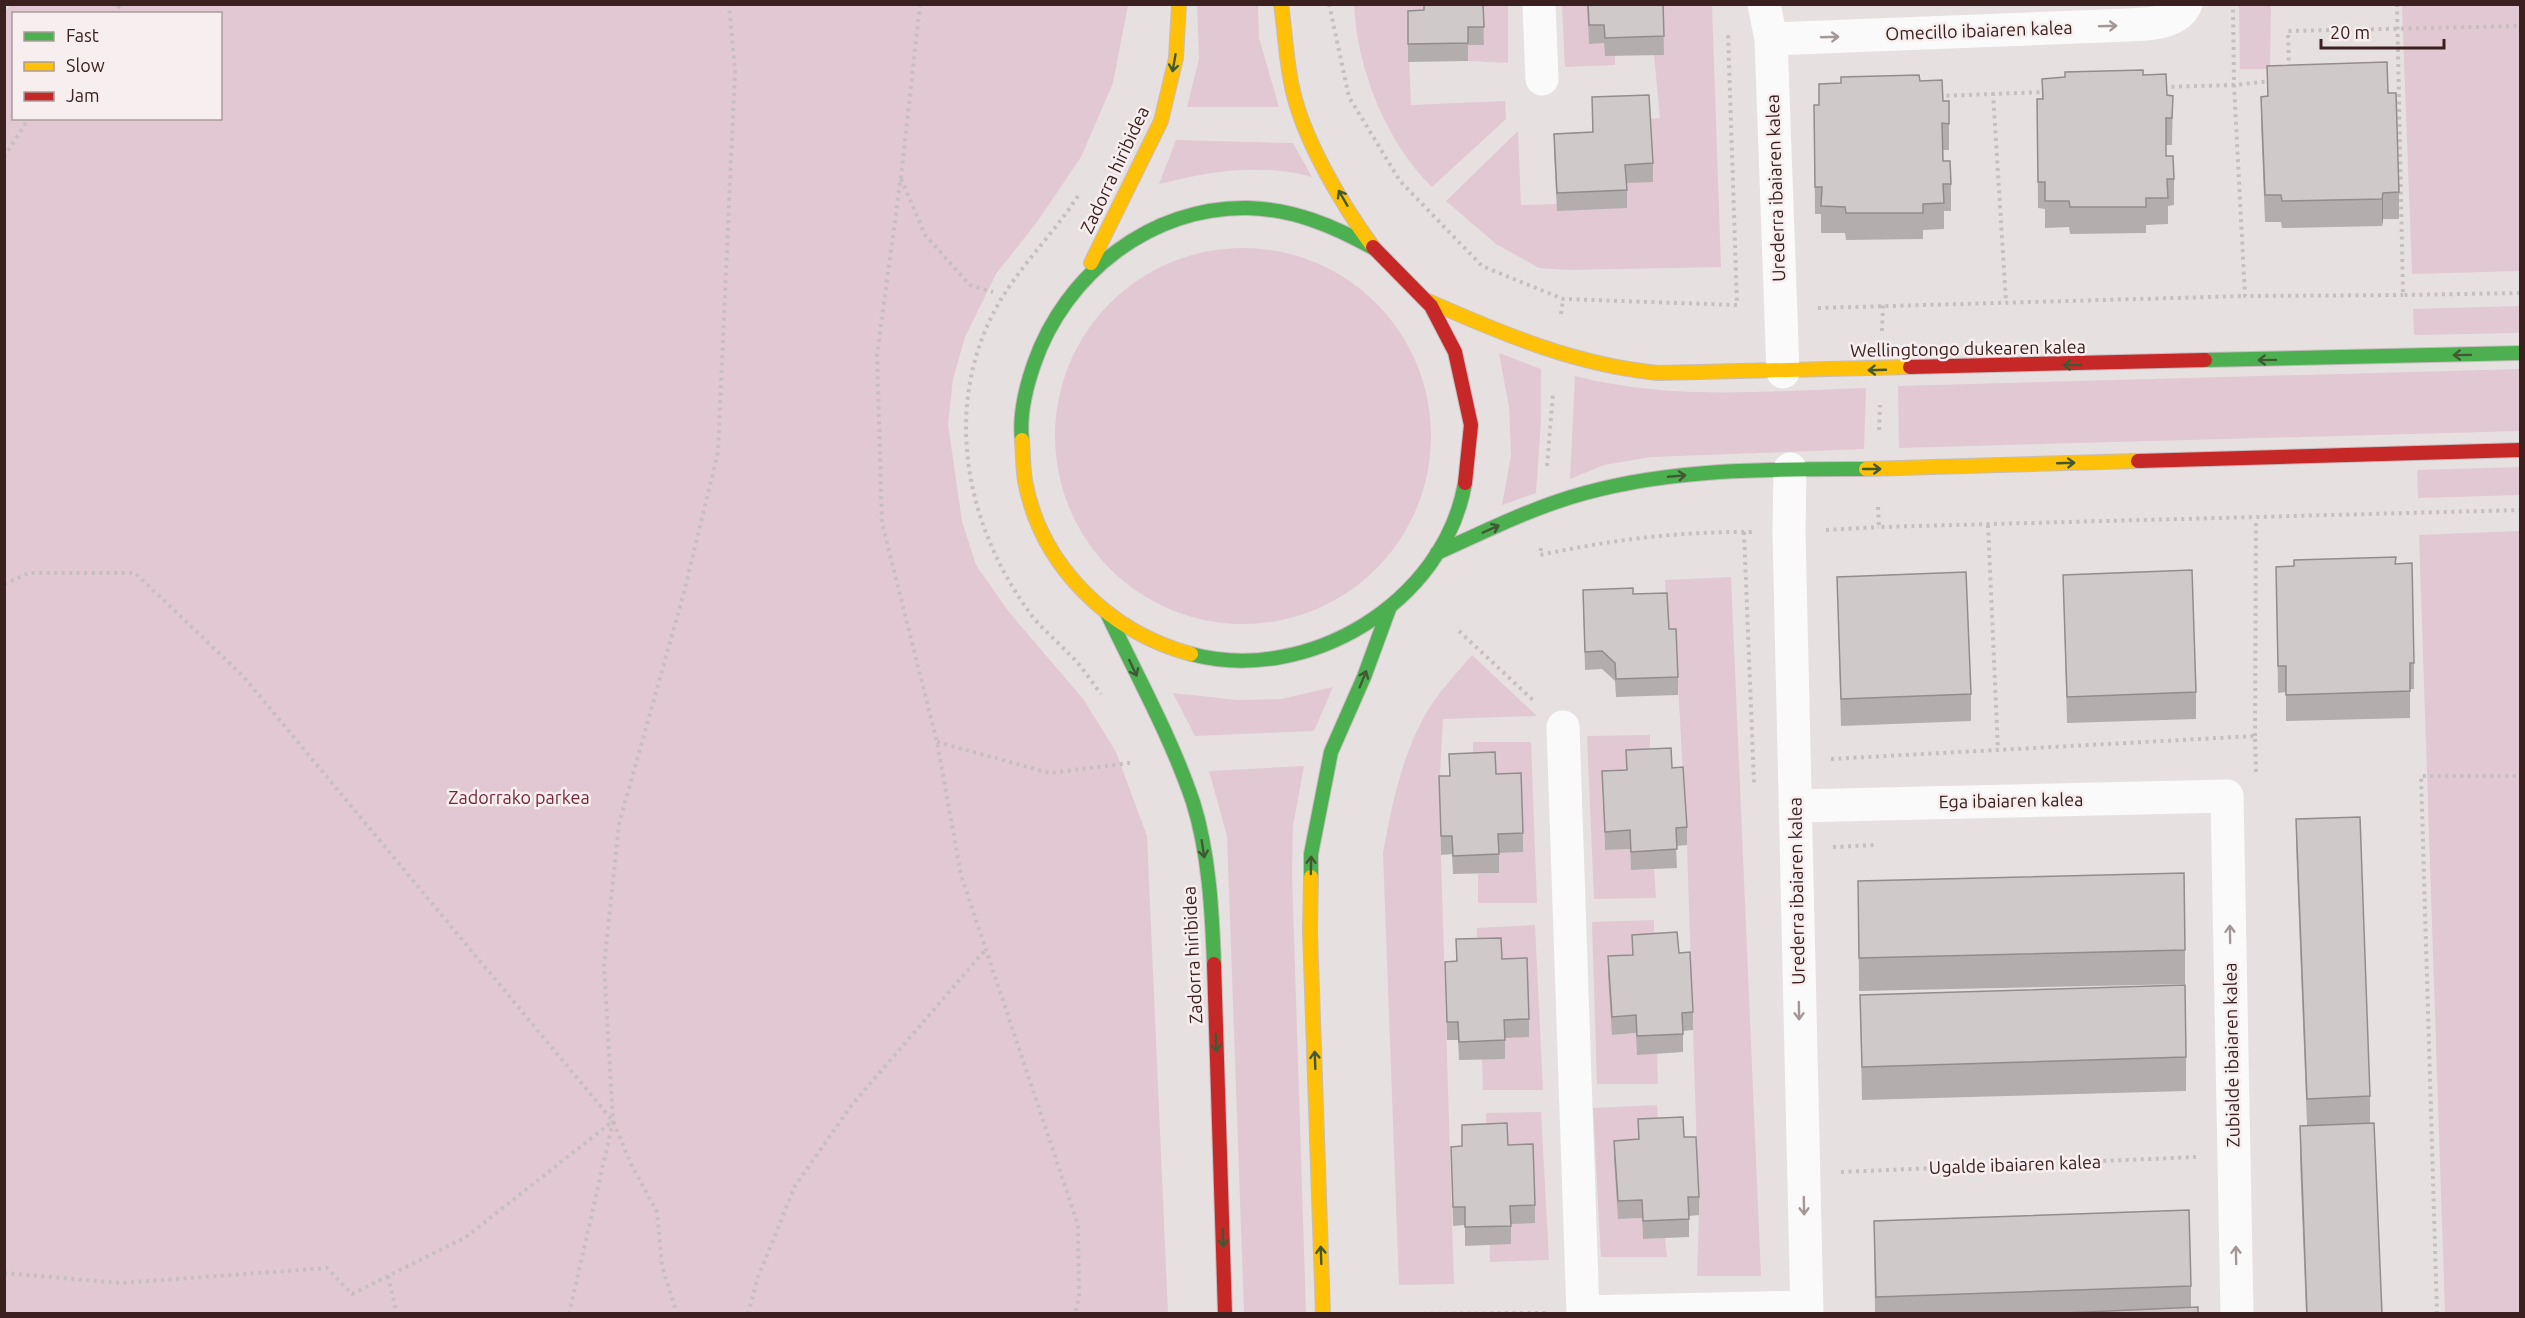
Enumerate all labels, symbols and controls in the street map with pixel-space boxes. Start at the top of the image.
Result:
legend [12,12,222,120]
scale bar [2321,12,2444,50]
street label: Omecillo ibaiaren kalea [1885,17,2073,43]
one-way arrow [2098,20,2118,32]
text: 20 m [2330,22,2370,42]
text: Fast [66,25,99,45]
one-way arrow [1819,31,1839,42]
one-way arrow [1168,52,1179,72]
text: Slow [66,55,105,75]
text: Jam [66,85,100,105]
street label: Urederra ibaiaren kalea [1762,94,1788,282]
street label: Zadorra hiribidea [1076,103,1152,236]
one-way arrow [1337,190,1349,207]
street label: Wellingtongo dukearen kalea [1850,336,2086,360]
one-way arrow [2453,349,2473,361]
one-way arrow [2258,354,2278,366]
one-way arrow [2063,359,2083,370]
one-way arrow [1868,364,1888,375]
one-way arrow [2056,458,2076,469]
one-way arrow [1861,463,1881,475]
one-way arrow [1666,470,1686,481]
one-way arrow [1481,523,1499,535]
one-way arrow [1128,658,1140,676]
one-way arrow [1358,670,1369,689]
park label: Zadorrako parkea [448,787,590,807]
street label: Ega ibaiaren kalea [1938,789,2084,811]
street label: Urederra ibaiaren kalea [1784,797,1808,985]
one-way arrow [1198,838,1209,858]
one-way arrow [1305,856,1317,876]
street label: Zadorra hiribidea [1178,886,1206,1024]
one-way arrow [2224,925,2236,945]
street label: Zubialde ibaiaren kalea [2219,962,2243,1148]
one-way arrow [1794,1000,1805,1020]
one-way arrow [1211,1033,1222,1053]
one-way arrow [1309,1051,1320,1071]
street label: Ugalde ibaiaren kalea [1928,1151,2101,1177]
one-way arrow [1798,1195,1810,1215]
one-way arrow [1217,1228,1228,1248]
one-way arrow [1316,1246,1327,1266]
one-way arrow [2230,1246,2242,1266]

